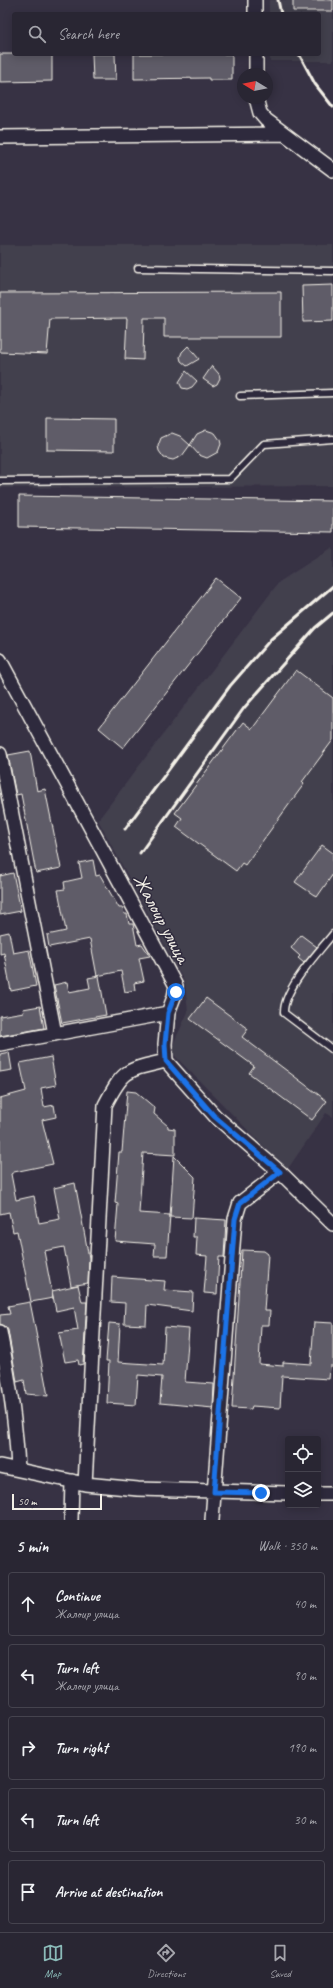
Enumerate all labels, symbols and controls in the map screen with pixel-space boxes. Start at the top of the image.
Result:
search box [12,12,321,56]
icon: search [26,23,48,45]
text: Search here [58,25,119,44]
north arrow [237,68,273,104]
street label: Жалоир улица [128,869,196,969]
route start [167,983,185,1001]
map controls [285,1436,321,1508]
button: locate [285,1436,321,1472]
button: layers [285,1472,321,1508]
route end [252,1484,270,1502]
scale bar [12,1492,102,1511]
text: 50 m [18,1494,37,1508]
text: 5 min [16,1536,48,1557]
text: Walk · 350 m [258,1538,317,1554]
text: Continue [55,1587,100,1606]
icon: ahead [17,1593,39,1615]
text: 40 m [294,1596,316,1612]
text: Жалоир улица [55,1606,119,1622]
text: Turn left [55,1659,98,1678]
icon: left [17,1665,39,1687]
text: 90 m [294,1668,316,1684]
text: Жалоир улица [55,1678,119,1694]
icon: right [17,1737,39,1759]
text: Turn right [55,1739,108,1758]
text: 190 m [288,1740,316,1756]
icon: left [17,1809,39,1831]
text: Turn left [55,1811,98,1830]
text: 30 m [294,1812,316,1828]
icon: arrive [17,1881,39,1903]
text: Arrive at destination [55,1883,162,1902]
tab: Map [42,1942,64,1980]
tab: Directions [147,1942,186,1980]
tab: Saved [269,1942,291,1980]

